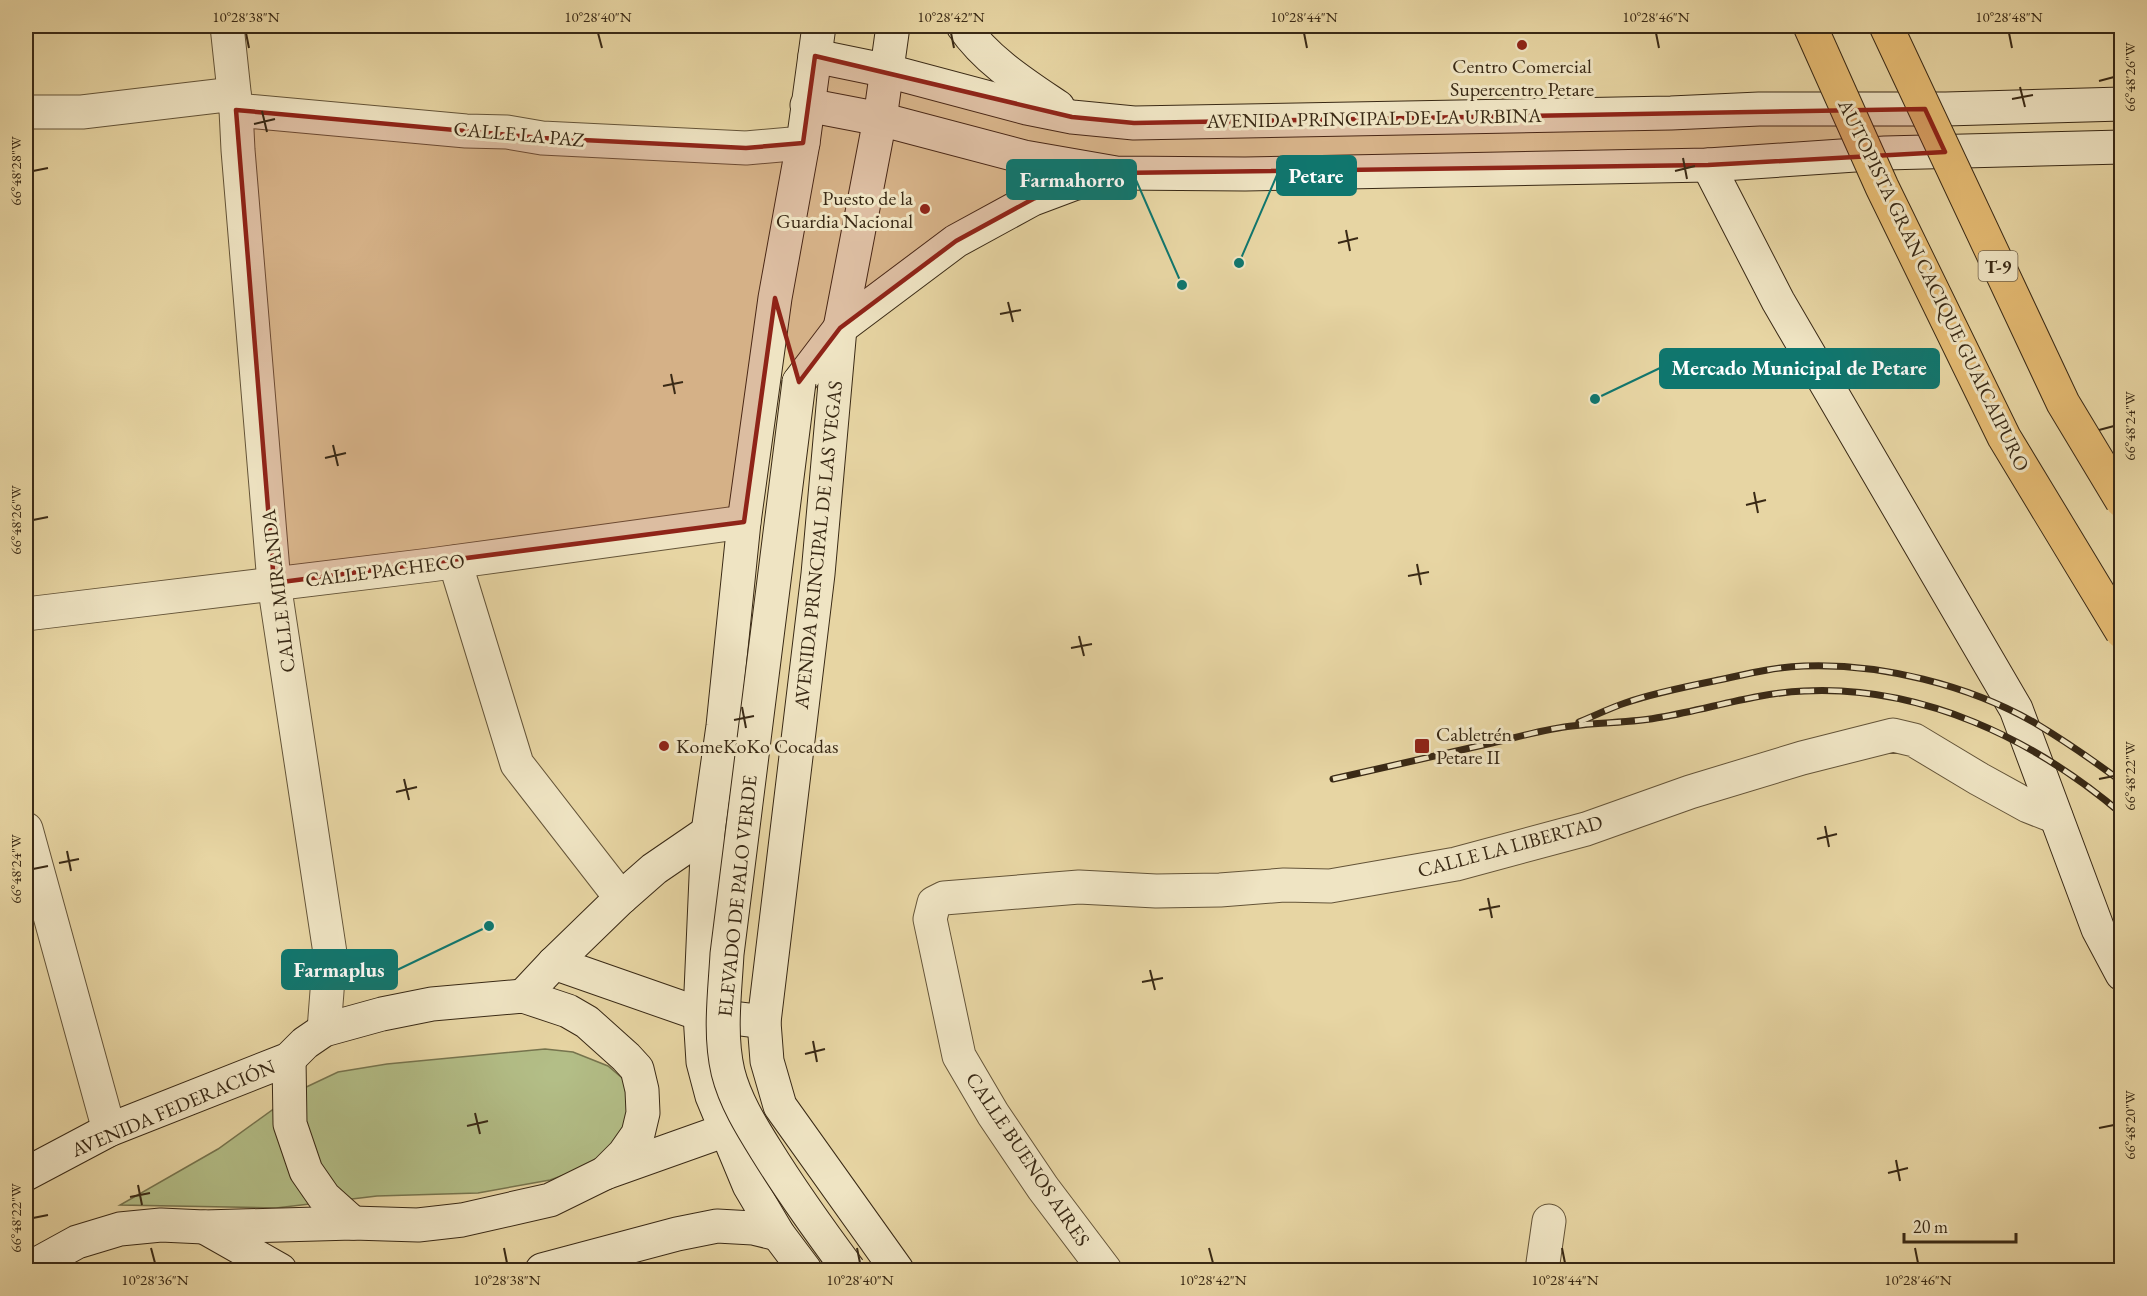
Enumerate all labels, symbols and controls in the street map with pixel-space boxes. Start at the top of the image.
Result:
text: 10°28'38"N [212,7,280,26]
text: 10°28'40"N [564,7,632,26]
text: 10°28'42"N [917,7,985,26]
text: 10°28'44"N [1270,7,1338,26]
text: 10°28'46"N [1622,7,1690,26]
text: 10°28'48"N [1975,7,2043,26]
marker: Centro Comercial Supercentro Petare [1515,38,1529,52]
text: 66°48'26"W [2120,42,2139,112]
place label: Centro Comercial Supercentro Petare [1450,53,1594,102]
street label: AUTOPISTA GRAN CACIQUE GUAICAIPURO [1832,94,2036,475]
street label: AVENIDA PRINCIPAL DE LA URBINA [1205,102,1542,134]
street label: CALLE LA PAZ [452,115,586,153]
text: 66°48'28"W [6,136,25,206]
callout: Petare [1277,156,1356,195]
callout: Farmahorro [1007,160,1136,199]
text: Petare [1288,162,1344,189]
text: Farmahorro [1019,166,1125,193]
place label: Puesto de la Guardia Nacional [776,185,913,234]
marker: Puesto de la Guardia Nacional [918,202,932,216]
road number: T-9 [1978,251,2018,281]
callout: Mercado Municipal de Petare [1660,349,1939,388]
text: Mercado Municipal de Petare [1671,354,1927,381]
street label: AVENIDA PRINCIPAL DE LAS VEGAS [788,380,848,711]
text: 66°48'24"W [2120,391,2139,461]
text: 66°48'26"W [6,485,25,555]
street label: CALLE MIRANDA [255,508,301,674]
street label: CALLE PACHECO [304,547,466,593]
place label: Cabletrén Petare II [1436,721,1513,770]
place label: KomeKoKo Cocadas [676,733,838,759]
marker: Cabletrén Petare II [1413,737,1431,755]
marker: KomeKoKo Cocadas [657,739,671,753]
text: 66°48'22"W [2120,741,2139,811]
street label: ELEVADO DE PALO VERDE [711,774,763,1018]
street label: CALLE LA LIBERTAD [1415,809,1605,883]
text: 66°48'24"W [6,834,25,904]
callout: Farmaplus [282,950,397,989]
text: Farmaplus [293,956,385,983]
street label: AVENIDA FEDERACIÓN [66,1053,279,1163]
street label: CALLE BUENOS AIRES [960,1067,1096,1251]
text: 66°48'20"W [2120,1090,2139,1160]
text: 66°48'22"W [6,1183,25,1253]
scale bar [1904,1206,2016,1244]
text: 20 m [1913,1215,1948,1238]
text: 10°28'36"N [121,1270,189,1289]
text: 10°28'38"N [473,1270,541,1289]
text: 10°28'40"N [826,1270,894,1289]
text: 10°28'42"N [1179,1270,1247,1289]
text: 10°28'44"N [1531,1270,1599,1289]
text: 10°28'46"N [1884,1270,1952,1289]

